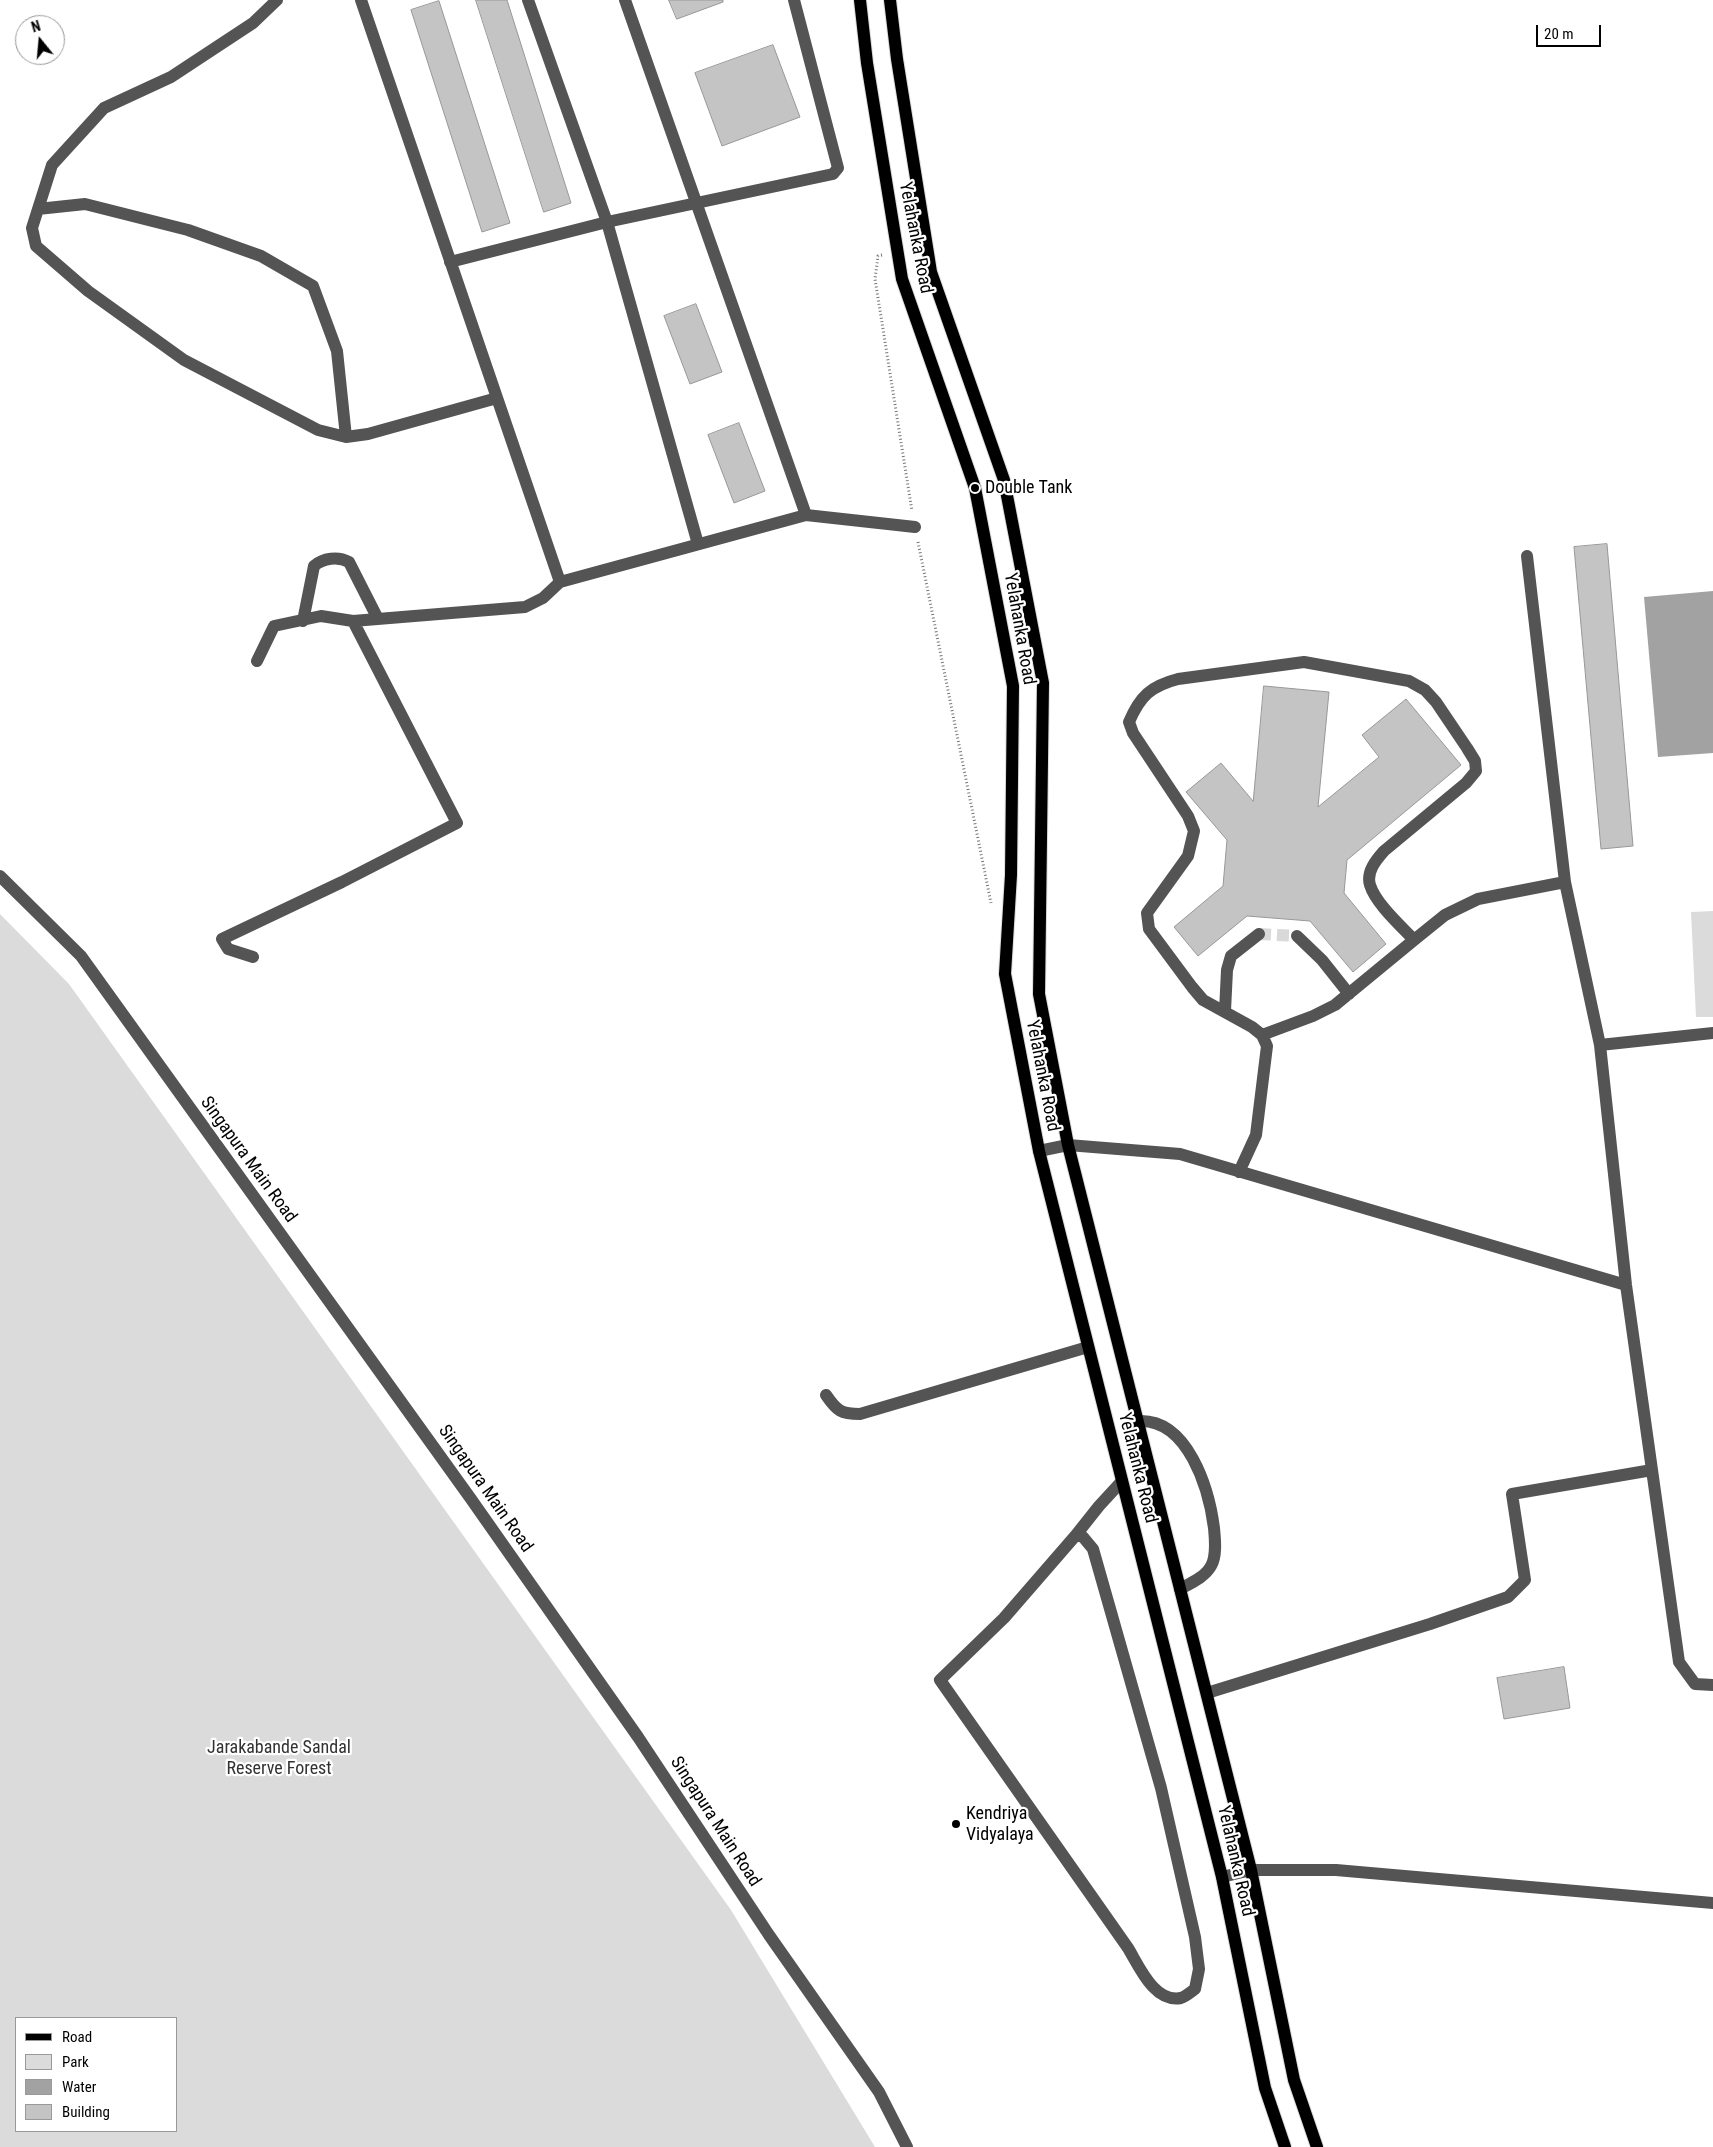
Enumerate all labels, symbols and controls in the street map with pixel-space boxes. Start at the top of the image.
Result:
north arrow [15,15,65,65]
scale bar [1538,15,1603,47]
text: N [29,18,42,36]
text: 20 m [1544,25,1574,43]
street label: Yelahanka Road [894,180,936,296]
place label: Double Tank [985,477,1072,499]
marker: Double Tank [969,482,981,494]
street label: Yelahanka Road [999,571,1039,687]
street label: Yelahanka Road [1021,1018,1063,1134]
street label: Singapura Main Road [195,1093,301,1227]
street label: Yelahanka Road [1113,1411,1161,1525]
street label: Singapura Main Road [433,1421,537,1557]
park label: Jarakabande Sandal Reserve Forest [207,1737,351,1780]
street label: Singapura Main Road [665,1753,765,1891]
place label: Kendriya Vidyalaya [966,1803,1034,1846]
street label: Yelahanka Road [1212,1803,1258,1919]
marker: Kendriya Vidyalaya [950,1818,962,1830]
legend [15,2017,178,2132]
text: Road [62,2028,92,2046]
text: Park [62,2053,89,2071]
text: Water [62,2078,96,2096]
text: Building [62,2103,110,2121]

